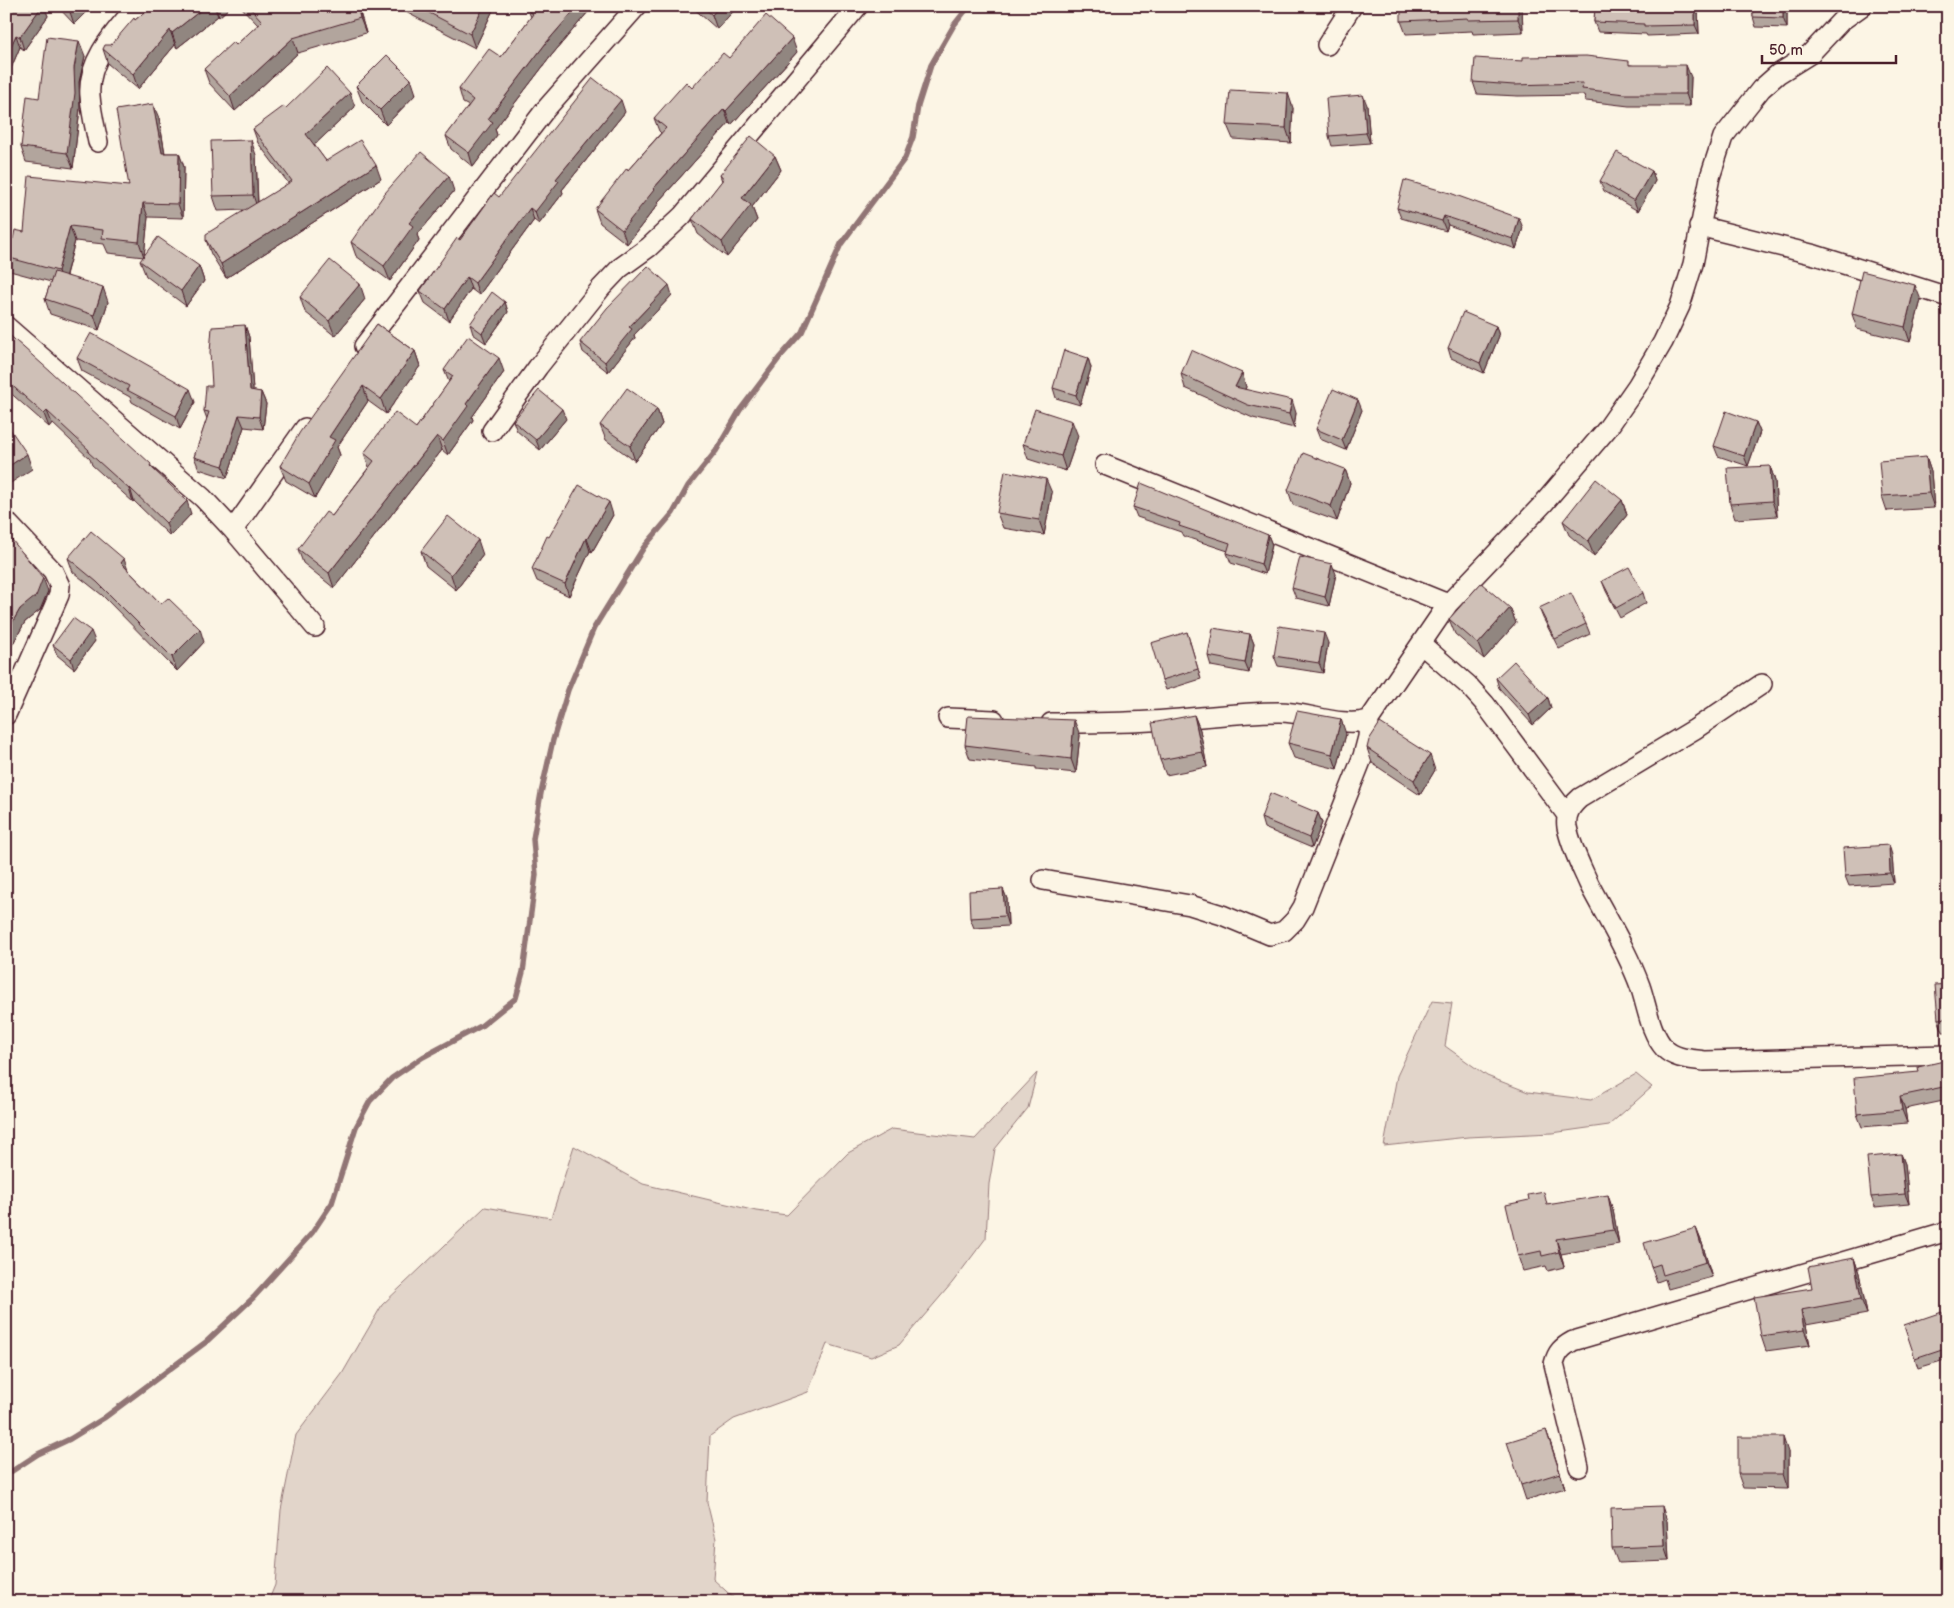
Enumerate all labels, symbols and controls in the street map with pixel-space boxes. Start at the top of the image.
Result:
scale bar [1762,32,1895,64]
text: 50 m [1769,41,1803,60]

